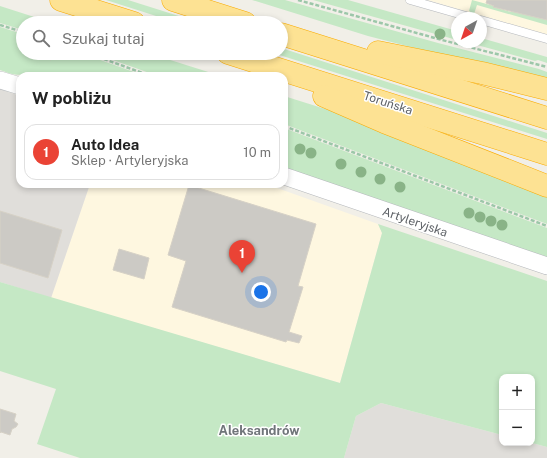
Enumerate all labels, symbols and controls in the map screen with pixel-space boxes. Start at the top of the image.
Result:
north arrow [451,12,487,48]
search box [16,16,288,60]
icon: search [30,27,52,49]
text: Szukaj tutaj [62,30,145,47]
text: W pobliżu [32,88,111,108]
street label: Toruńska [362,88,414,118]
text: Auto Idea [71,136,139,153]
text: 1 [43,145,49,160]
text: 10 m [243,145,271,160]
text: Sklep · Artyleryjska [71,153,188,168]
street label: Artyleryjska [381,204,449,240]
pin: 1 [229,240,255,273]
your location [251,282,271,302]
map controls [499,374,535,446]
button: + [499,374,535,410]
button: − [499,410,535,446]
district label: Aleksandrów [219,423,300,438]

